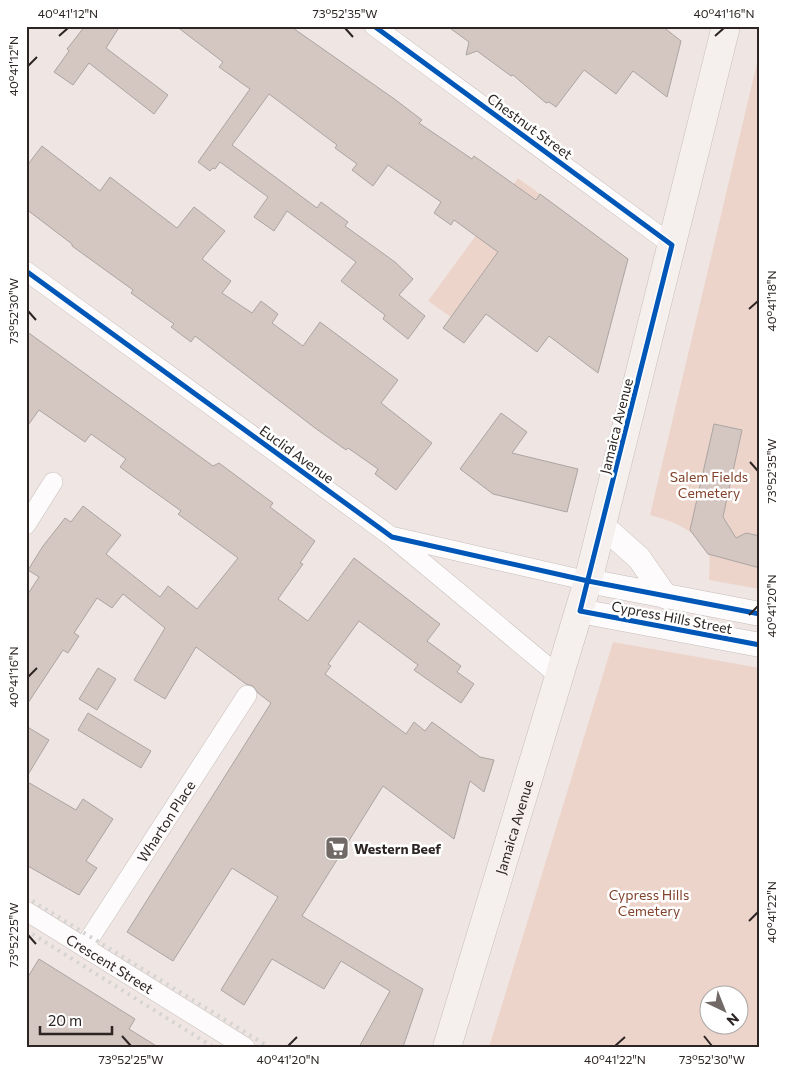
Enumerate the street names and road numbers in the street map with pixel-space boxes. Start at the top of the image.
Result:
street label: Chestnut Street [484,89,576,163]
street label: Jamaica Avenue [596,376,636,476]
street label: Euclid Avenue [257,421,337,487]
street label: Cypress Hills Street [610,597,734,637]
street label: Wharton Place [133,777,198,865]
street label: Jamaica Avenue [491,777,536,876]
street label: Crescent Street [64,930,157,997]

